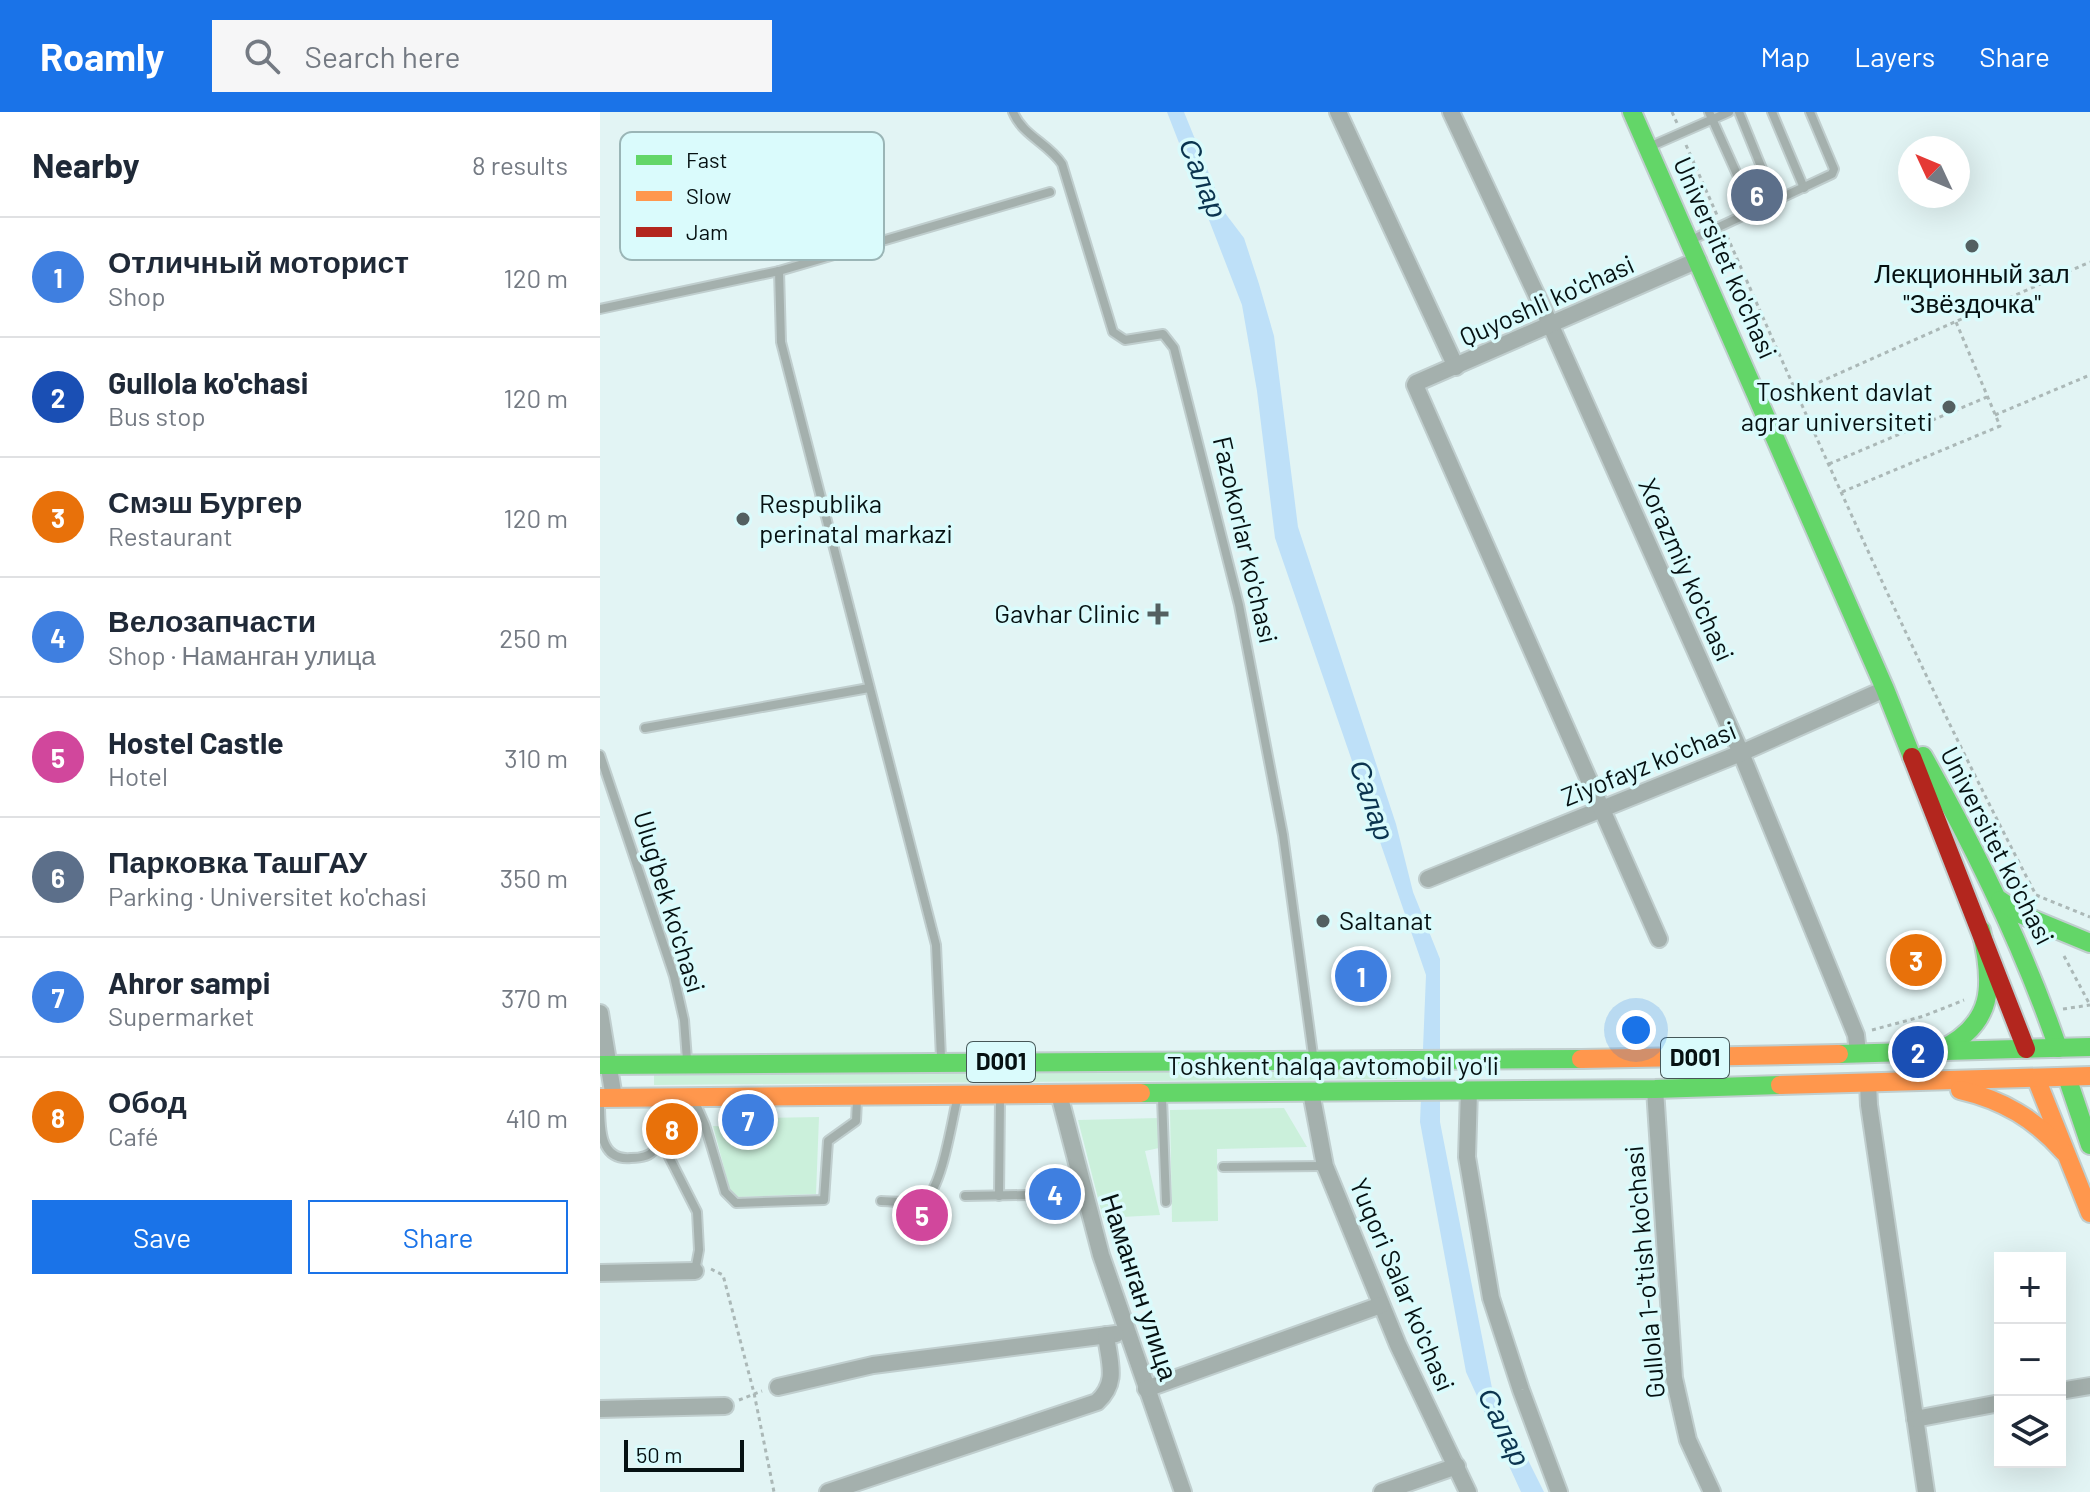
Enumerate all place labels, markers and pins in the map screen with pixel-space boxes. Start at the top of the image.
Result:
pin: 6 [1731,165,1783,225]
marker: Лекционный зал "Звёздочка" [1963,237,1981,255]
place label: Лекционный зал "Звёздочка" [1874,257,2070,318]
place label: Toshkent davlat agrar universiteti [1741,375,1933,436]
marker: Toshkent davlat agrar universiteti [1940,398,1958,416]
place label: Respublika perinatal markazi [759,487,953,548]
marker: Respublika perinatal markazi [734,510,752,528]
place label: Gavhar Clinic [994,597,1140,628]
marker: Gavhar Clinic [1147,603,1169,625]
place label: Saltanat [1339,904,1433,935]
marker: Saltanat [1314,912,1332,930]
pin: 3 [1890,930,1942,990]
pin: 1 [1335,946,1387,1006]
pin: 2 [1892,1022,1944,1082]
pin: 7 [722,1090,774,1150]
pin: 8 [646,1099,698,1159]
pin: 4 [1029,1164,1081,1224]
pin: 5 [896,1185,948,1245]

